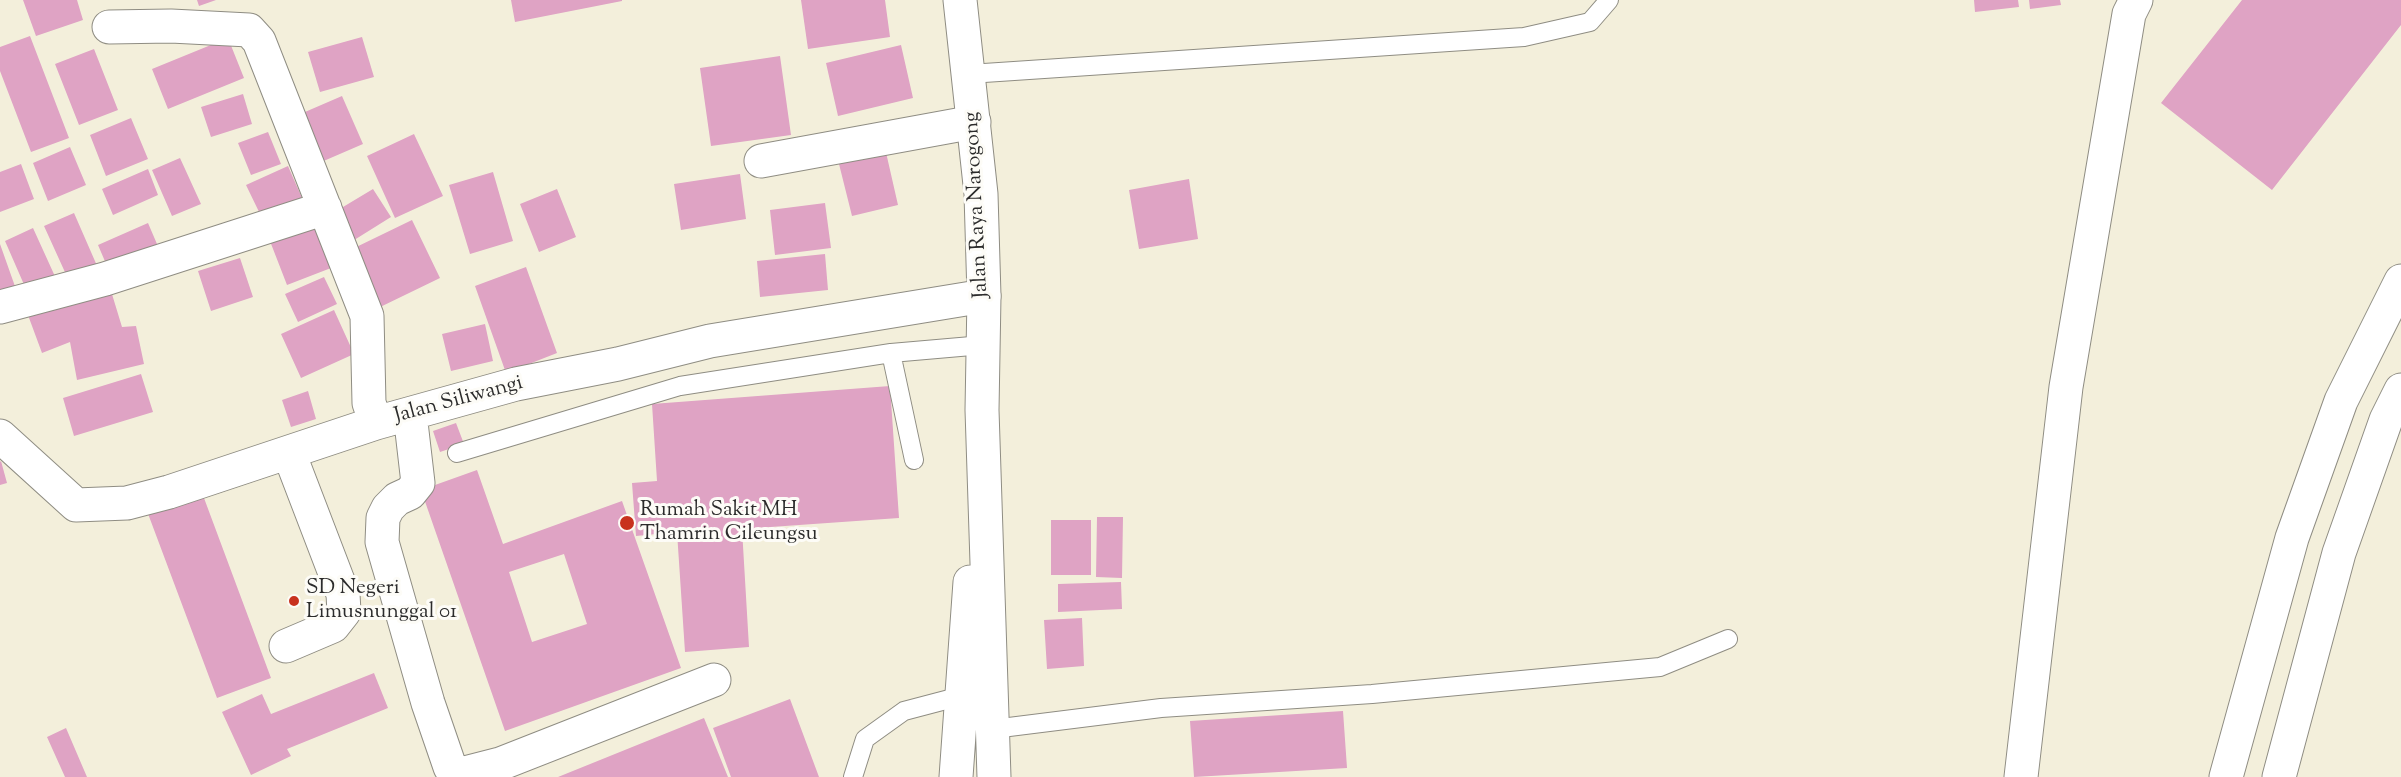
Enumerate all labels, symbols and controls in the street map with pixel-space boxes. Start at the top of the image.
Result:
street label: Jalan Raya Narogong [961,111,995,299]
street label: Jalan Siliwangi [392,372,526,430]
place label: Rumah Sakit MH Thamrin Cileungsu [640,498,818,548]
marker: Rumah Sakit MH Thamrin Cileungsu [618,514,636,532]
place label: SD Negeri Limusnunggal 01 [306,576,457,626]
marker: SD Negeri Limusnunggal 01 [287,594,301,608]

